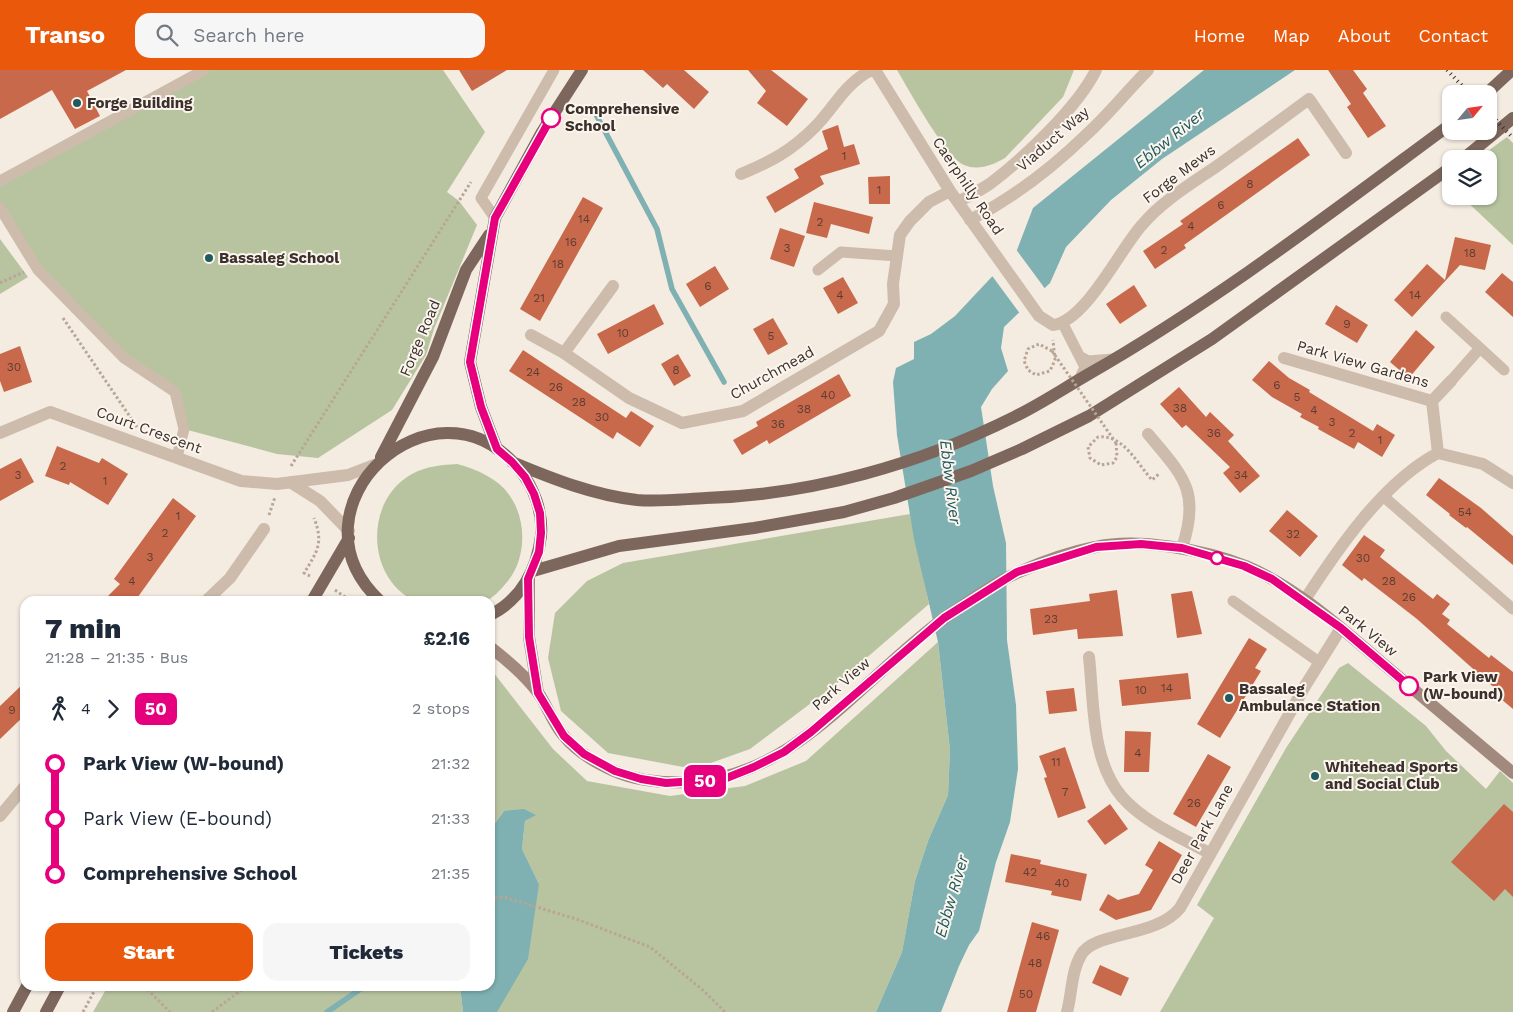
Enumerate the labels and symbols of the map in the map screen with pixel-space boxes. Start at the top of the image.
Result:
north arrow [1442,85,1498,140]
place label: Forge Building [87,94,193,112]
marker: Forge Building [71,97,83,109]
place label: Comprehensive School [565,100,680,135]
street label: Viaduct Way [1013,103,1093,175]
water label: Ebbw River [1130,104,1209,172]
marker: Comprehensive School [541,108,561,128]
street label: Caerphilly Road [929,134,1007,238]
street label: Forge Mews [1139,141,1219,207]
house number: 1 [842,149,846,163]
house number: 8 [1246,177,1254,191]
house number: 1 [877,183,881,197]
house number: 6 [1217,198,1225,212]
house number: 14 [578,212,590,226]
house number: 2 [817,215,824,229]
house number: 4 [1187,219,1195,233]
house number: 16 [565,235,577,249]
house number: 3 [784,241,791,255]
house number: 2 [1161,243,1168,257]
house number: 18 [1464,246,1476,260]
place label: Bassaleg School [219,249,339,267]
marker: Bassaleg School [203,252,215,264]
house number: 18 [552,257,564,271]
house number: 6 [704,279,712,293]
house number: 4 [836,288,844,302]
house number: 14 [1409,288,1421,302]
house number: 21 [533,291,545,305]
street label: Forge Road [396,297,444,379]
house number: 9 [1343,317,1351,331]
house number: 10 [617,326,629,340]
house number: 5 [768,329,775,343]
street label: Park View Gardens [1295,337,1431,391]
street label: Churchmead [727,343,817,403]
house number: 30 [7,360,21,374]
house number: 8 [672,363,680,377]
house number: 24 [526,365,540,379]
house number: 6 [1273,378,1281,392]
house number: 26 [549,380,563,394]
house number: 40 [821,388,835,402]
house number: 5 [1294,390,1301,404]
house number: 28 [572,395,586,409]
house number: 38 [1173,401,1187,415]
house number: 38 [797,402,811,416]
street label: Court Crescent [94,403,205,458]
house number: 4 [1310,403,1318,417]
house number: 30 [595,410,609,424]
house number: 3 [1329,415,1336,429]
house number: 36 [771,417,785,431]
house number: 36 [1207,426,1221,440]
house number: 2 [1349,426,1356,440]
house number: 1 [1378,433,1382,447]
water label: Ebbw River [936,439,965,526]
house number: 2 [60,459,67,473]
house number: 3 [15,468,22,482]
house number: 34 [1234,468,1248,482]
house number: 1 [103,474,107,488]
house number: 54 [1458,505,1472,519]
house number: 1 [176,509,180,523]
house number: 2 [162,526,169,540]
house number: 32 [1286,527,1300,541]
house number: 3 [147,550,154,564]
unlabelled marker [1210,551,1224,565]
house number: 30 [1356,551,1370,565]
house number: 4 [128,574,136,588]
house number: 28 [1382,574,1396,588]
house number: 26 [1402,590,1416,604]
street label: Park View [1335,602,1402,661]
house number: 23 [1044,612,1058,626]
street label: Park View [808,654,874,714]
place label: Park View (W-bound) [1423,668,1503,703]
marker: Park View (W-bound) [1399,676,1419,696]
place label: Bassaleg Ambulance Station [1239,680,1380,715]
house number: 14 [1161,681,1173,695]
house number: 10 [1135,683,1147,697]
marker: Bassaleg Ambulance Station [1223,692,1235,704]
house number: 9 [8,703,16,717]
house number: 4 [1134,746,1142,760]
house number: 11 [1051,755,1061,769]
place label: Whitehead Sports and Social Club [1325,758,1458,793]
line badge: 50 [682,765,728,797]
marker: Whitehead Sports and Social Club [1309,770,1321,782]
street label: Deer Park Lane [1167,781,1237,887]
house number: 7 [1062,785,1069,799]
house number: 26 [1187,796,1201,810]
water label: Ebbw River [931,852,973,939]
house number: 42 [1023,865,1037,879]
house number: 40 [1055,876,1069,890]
house number: 46 [1036,929,1050,943]
house number: 48 [1028,956,1042,970]
house number: 50 [1019,987,1033,1001]

